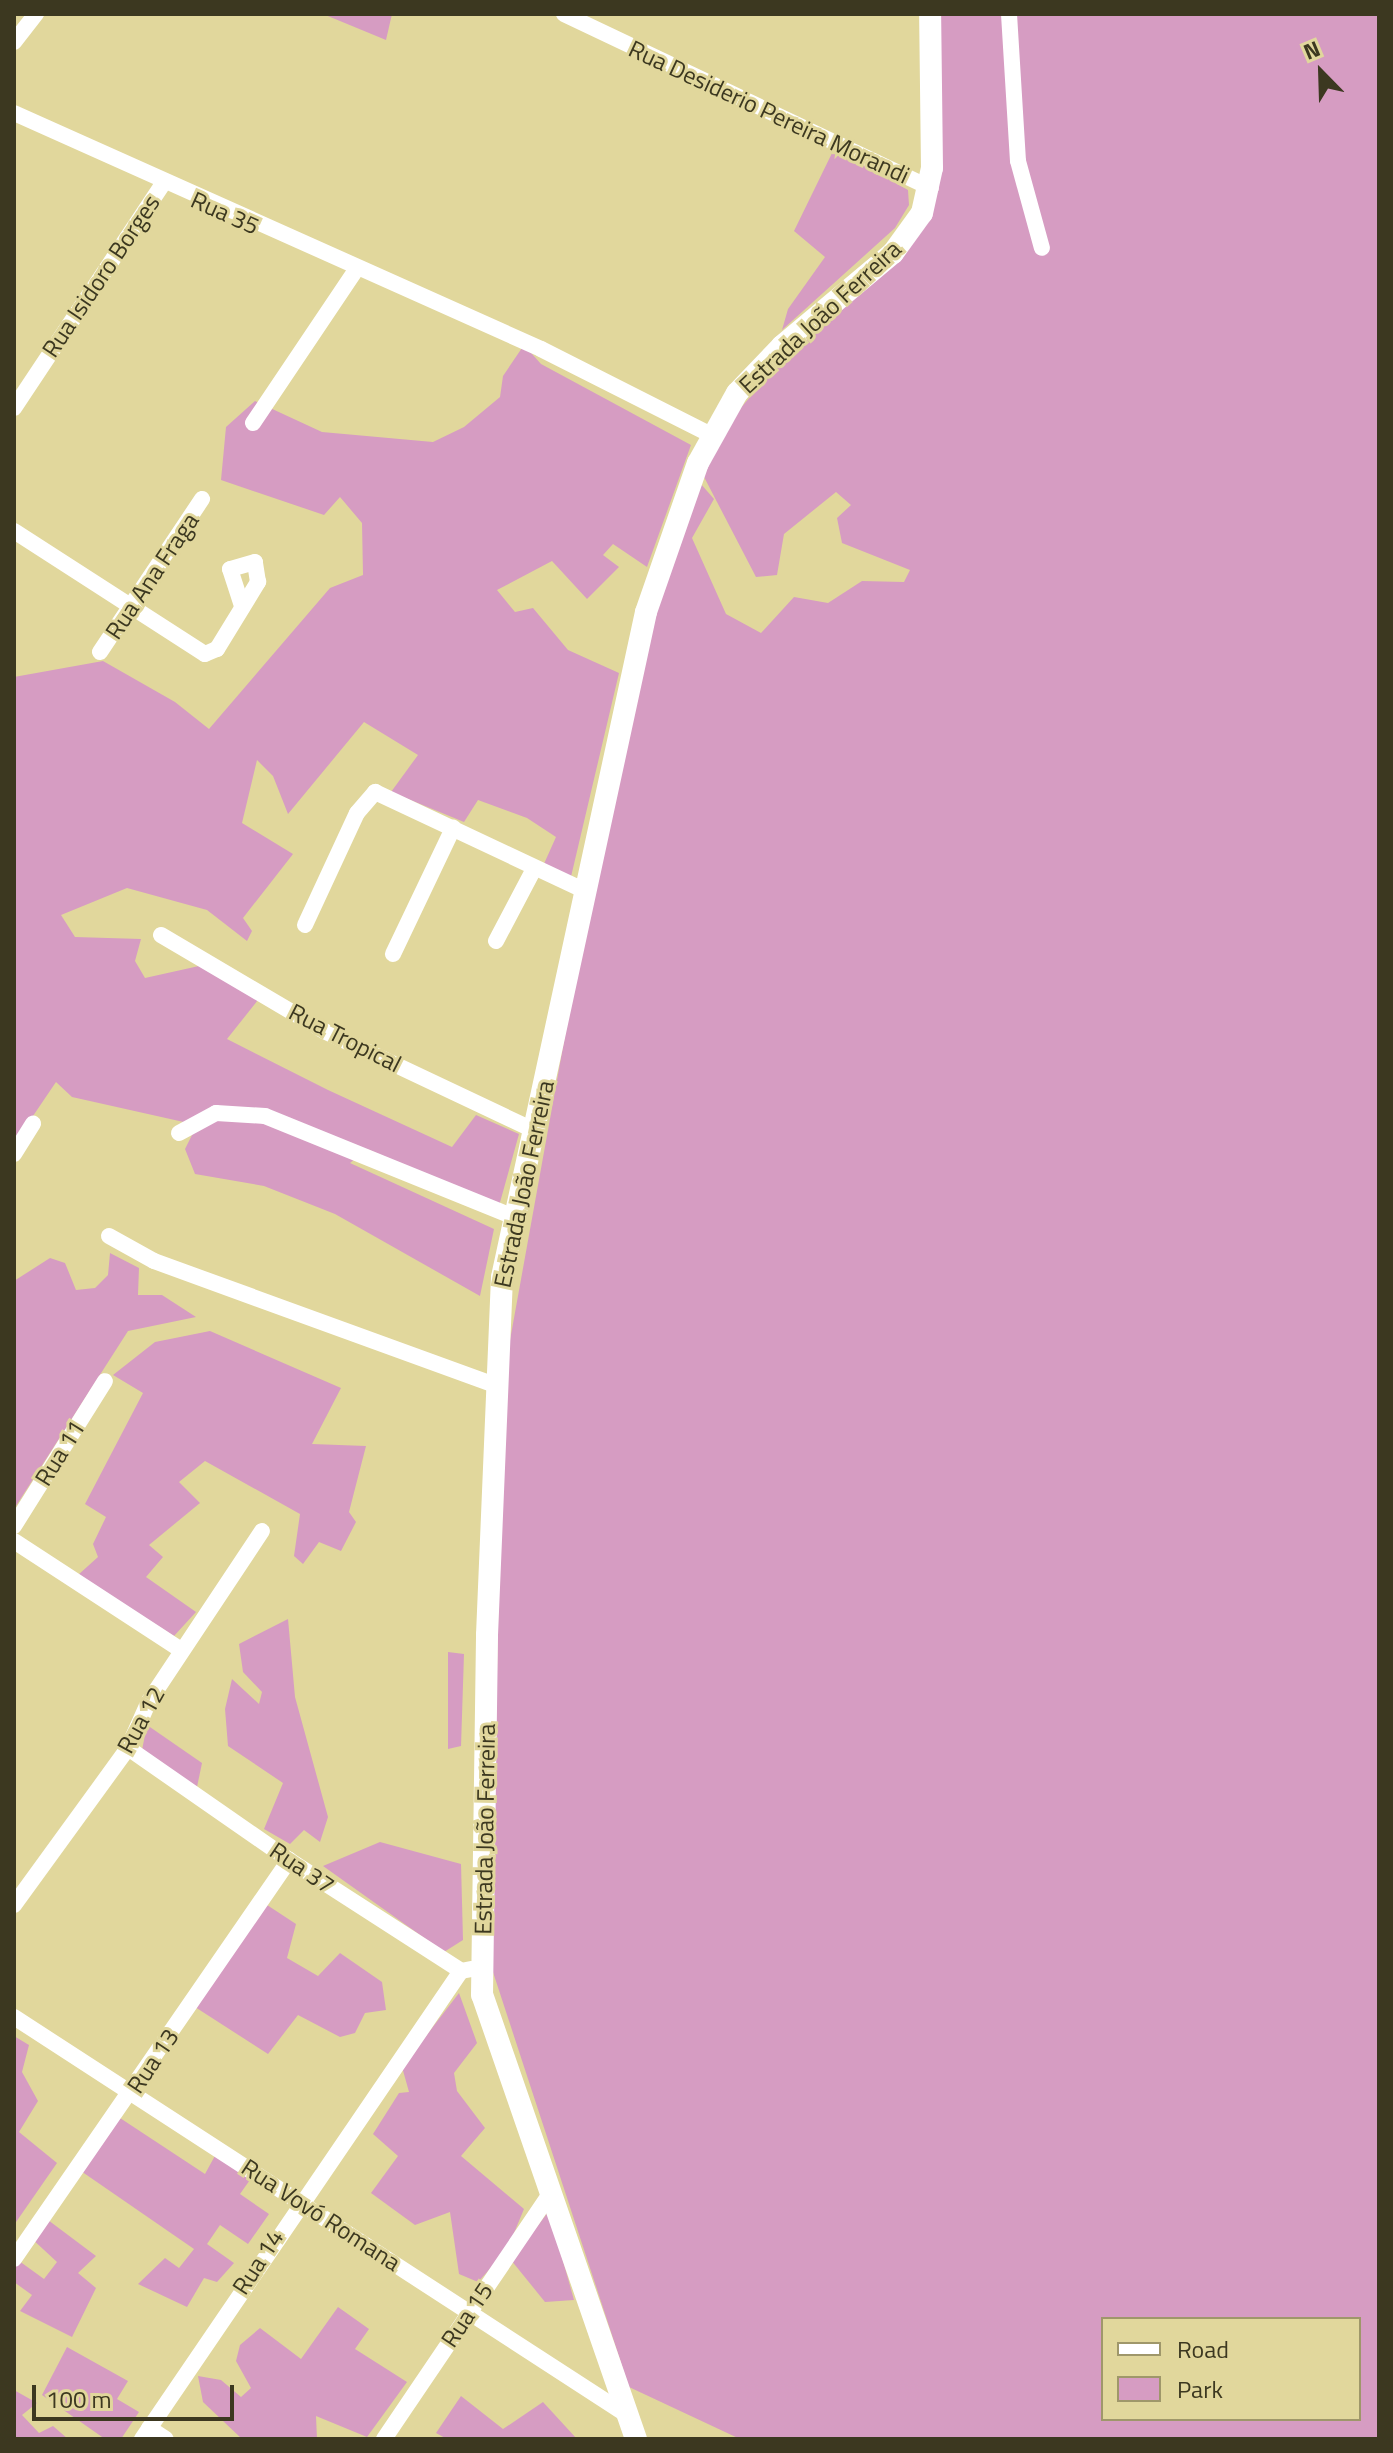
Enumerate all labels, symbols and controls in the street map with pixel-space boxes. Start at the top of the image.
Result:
text: N [1298,31,1325,69]
north arrow [1281,32,1361,112]
street label: Rua Desiderio Pereira Morandi [624,34,914,190]
street label: Rua 35 [186,185,264,241]
street label: Rua Isidoro Borges [36,189,166,363]
street label: Estrada João Ferreira [733,235,907,399]
street label: Rua Ana Fraga [99,507,205,645]
street label: Rua Tropical [284,997,406,1079]
street label: Estrada João Ferreira [488,1078,560,1290]
street label: Rua 11 [29,1415,91,1491]
street label: Rua 12 [111,1682,171,1758]
street label: Estrada João Ferreira [469,1723,501,1935]
street label: Rua 37 [264,1836,340,1900]
street label: Rua 13 [121,2023,185,2099]
street label: Rua Vovó Romana [236,2153,406,2277]
street label: Rua 14 [226,2224,290,2300]
street label: Rua 15 [435,2277,499,2353]
legend [1101,2317,1361,2421]
text: Road [1177,2331,1229,2367]
scale bar [36,2369,238,2419]
text: Park [1177,2371,1223,2407]
text: 100 m [46,2381,112,2417]

